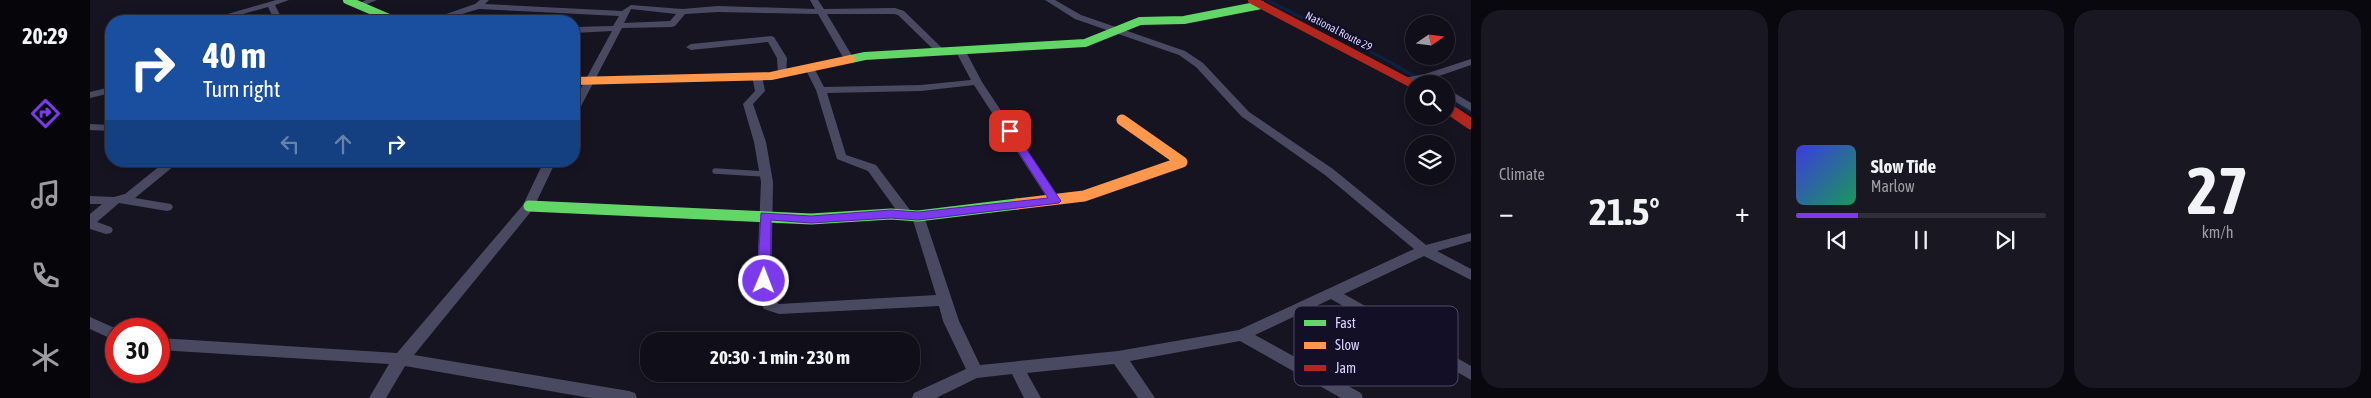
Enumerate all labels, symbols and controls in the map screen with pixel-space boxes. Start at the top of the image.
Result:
street label: National Route 29 [1304,9,1374,53]
north arrow [1405,15,1455,65]
map controls [1405,15,1455,185]
text: 20:29 [22,23,68,49]
icon: right [120,35,185,100]
text: 40 m [203,35,266,75]
button: search [1405,75,1455,125]
text: Turn right [203,76,280,102]
icon: directions [28,96,63,131]
pin [989,110,1031,152]
icon: arrive [996,117,1024,145]
icon: left [276,130,304,158]
icon: ahead [329,130,357,158]
icon: right [382,130,410,158]
button: layers [1405,135,1455,185]
text: 27 [2187,153,2248,228]
text: Slow Tide [1871,155,1936,177]
text: Climate [1499,165,1545,183]
icon: music [28,177,63,212]
text: Marlow [1871,177,1915,195]
text: 21.5° [1589,190,1660,233]
text: − [1499,196,1514,228]
text: + [1735,196,1750,228]
text: km/h [2202,223,2234,241]
icon: previous [1823,226,1851,254]
icon: pause [1907,226,1935,254]
icon: next [1991,226,2019,254]
position arrow [737,254,789,306]
icon: phone [28,258,63,293]
legend [1294,306,1458,386]
text: Fast [1335,315,1356,331]
speed limit sign: 30 [105,318,170,383]
text: Slow [1335,337,1360,353]
icon: climate [28,340,63,375]
text: 20:30 · 1 min · 230 m [710,346,850,368]
text: Jam [1335,360,1356,376]

